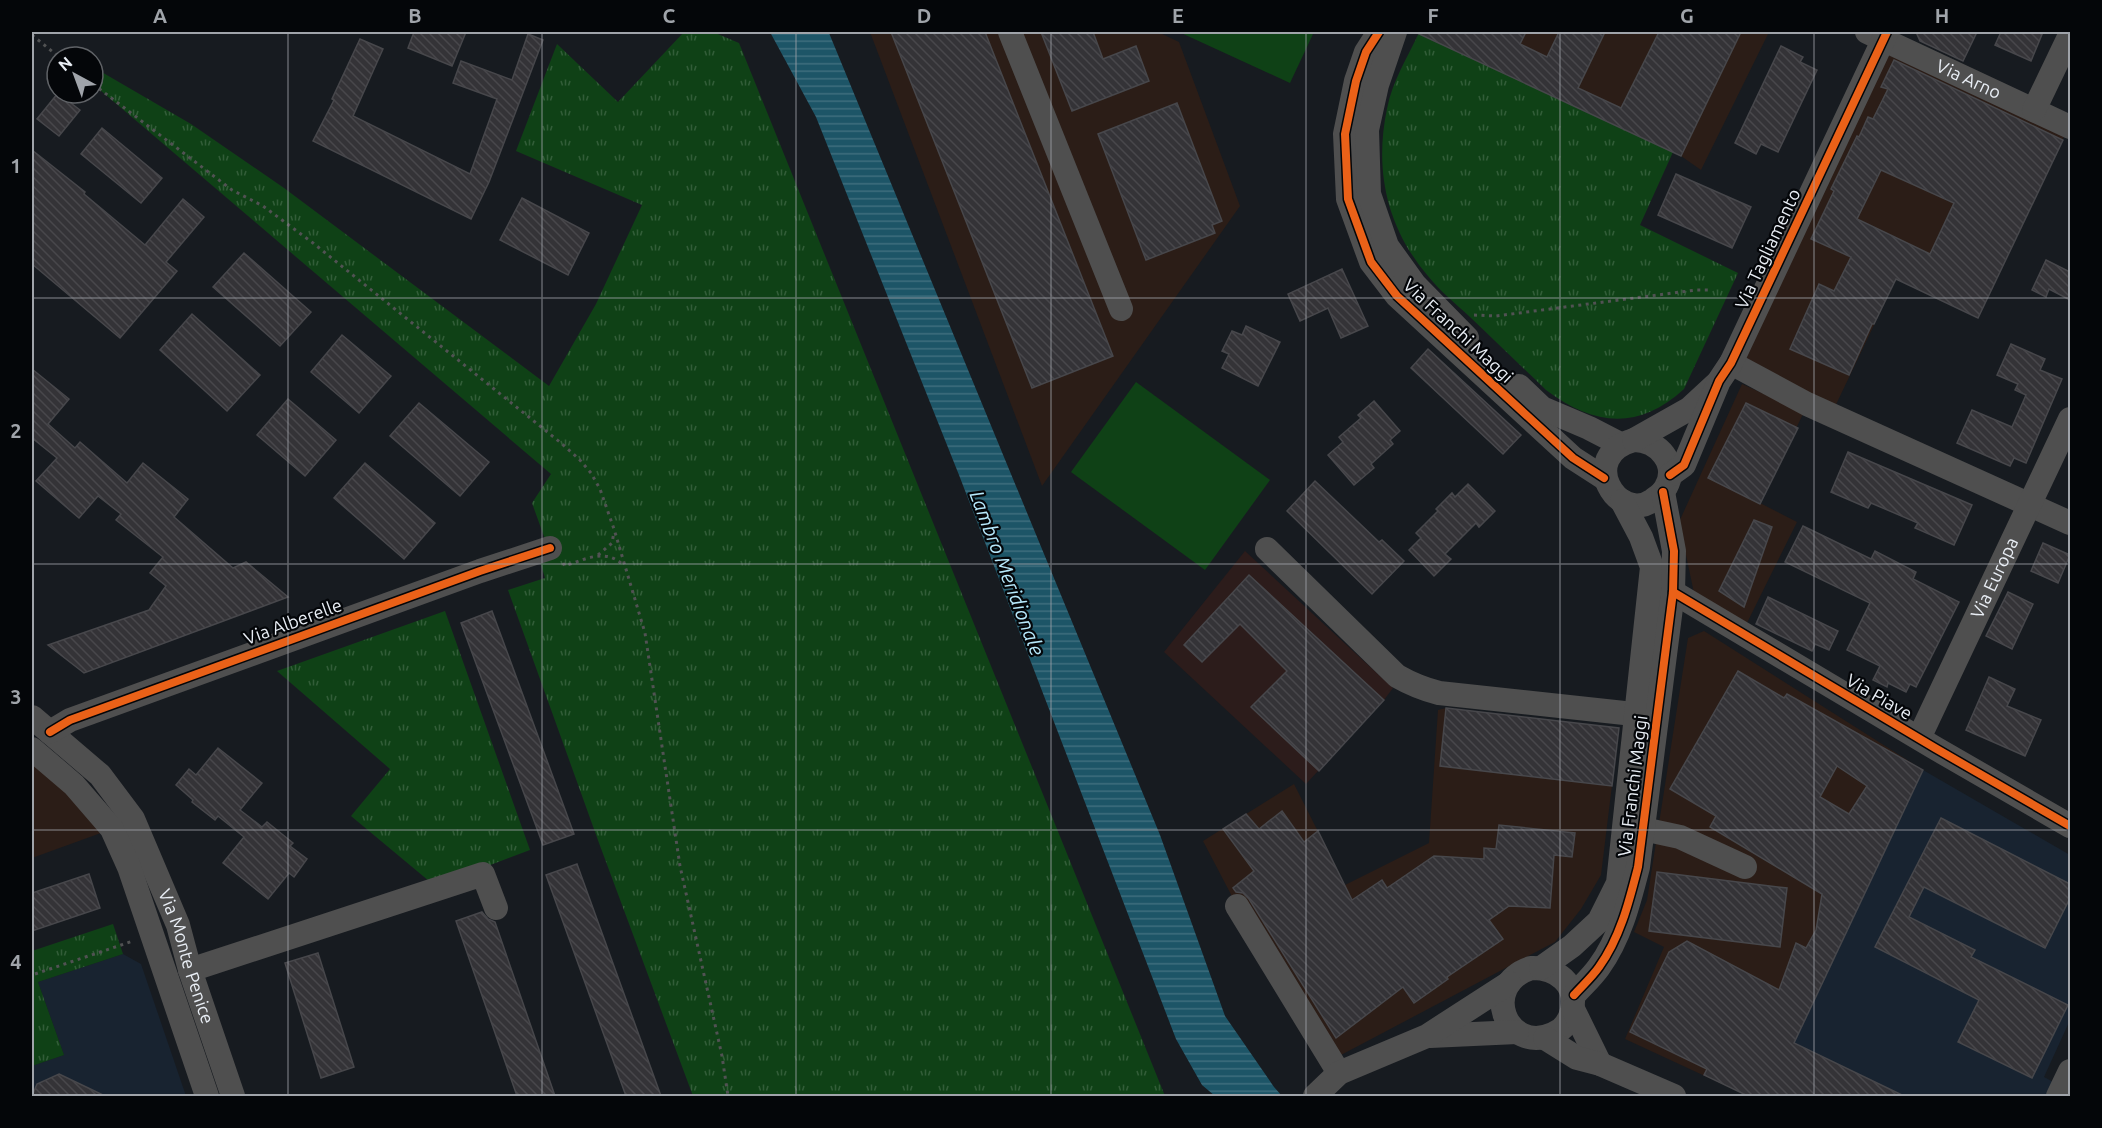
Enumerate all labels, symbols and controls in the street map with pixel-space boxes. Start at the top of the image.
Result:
text: A [153,4,167,27]
text: B [408,4,422,27]
text: C [663,4,676,27]
text: D [917,4,931,27]
text: E [1172,4,1184,27]
text: F [1427,4,1439,27]
text: G [1680,4,1694,27]
text: H [1935,4,1949,27]
north arrow [45,45,105,105]
text: N [55,53,76,74]
street label: Via Arno [1933,55,2004,102]
text: 1 [10,154,22,177]
street label: Via Tagliamento [1730,185,1804,312]
street label: Via Franchi Maggi [1400,274,1518,386]
text: 2 [10,419,22,442]
water label: Lambro Meridionale [965,487,1050,658]
street label: Via Europa [1966,534,2022,621]
street label: Via Alberelle [241,594,344,648]
street label: Via Piave [1843,669,1916,723]
text: 3 [10,685,22,708]
street label: Via Franchi Maggi [1613,714,1651,858]
street label: Via Monte Penice [155,886,219,1026]
text: 4 [10,950,22,973]

